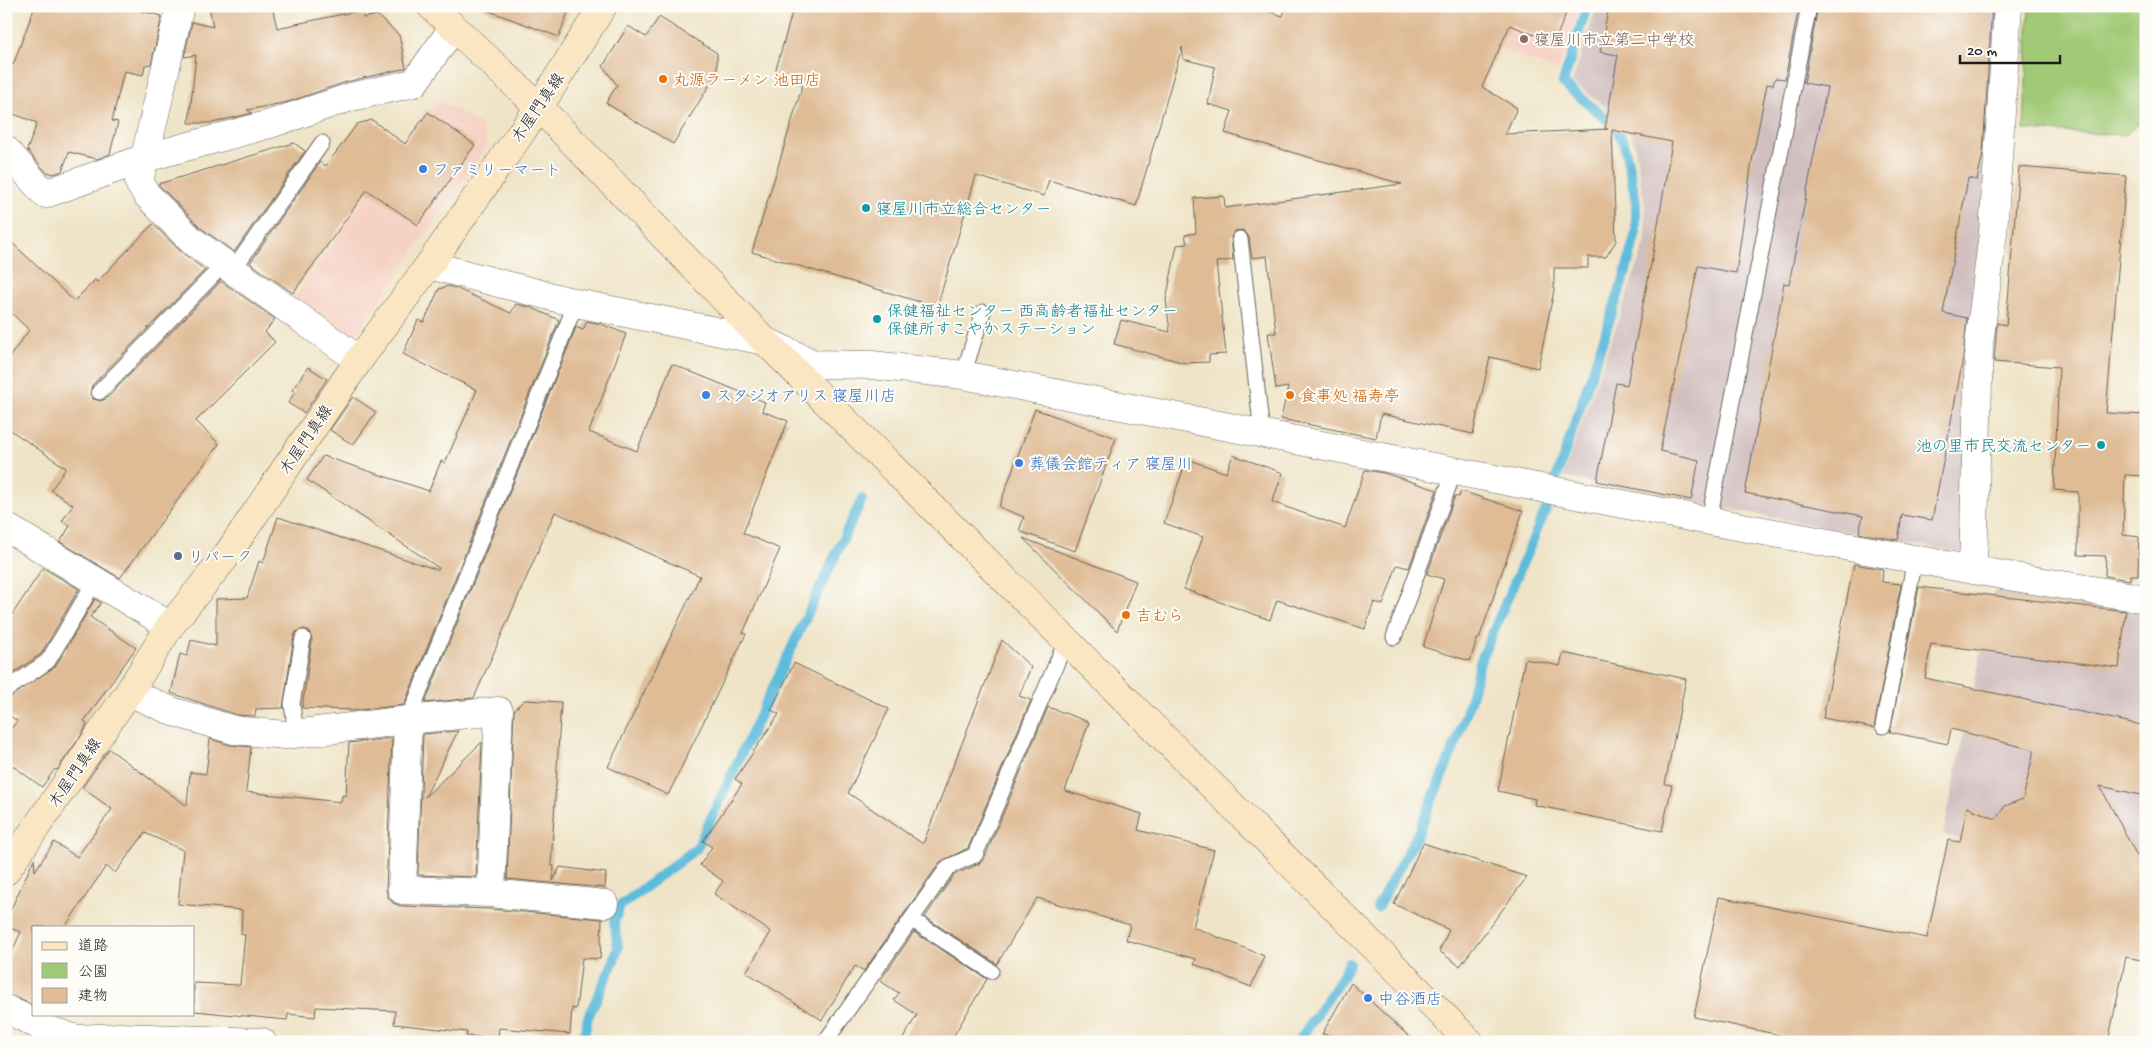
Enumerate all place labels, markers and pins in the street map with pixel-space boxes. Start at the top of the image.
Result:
place label: 寝屋川市立第二中学校 [1534,31,1694,52]
marker: 寝屋川市立第二中学校 [1518,33,1530,45]
place label: 丸源ラーメン 池田店 [673,72,821,92]
marker: 丸源ラーメン 池田店 [657,73,669,85]
marker: ファミリーマート [417,163,429,175]
place label: ファミリーマート [433,163,561,182]
place label: 寝屋川市立総合センター [876,201,1051,221]
marker: 寝屋川市立総合センター [860,202,872,214]
place label: 保健福祉センター 西高齢者福祉センター 保健所すこやかステーション [887,302,1178,341]
marker: 保健福祉センター 西高齢者福祉センター 保健所すこやかステーション [871,313,883,325]
place label: 食事処 福寿亭 [1300,387,1400,408]
place label: スタジオアリス 寝屋川店 [716,388,896,408]
marker: スタジオアリス 寝屋川店 [700,389,712,401]
marker: 食事処 福寿亭 [1284,389,1296,401]
place label: 池の里市民交流センター [1916,438,2091,458]
marker: 池の里市民交流センター [2095,439,2107,451]
place label: 葬儀会館ティア 寝屋川 [1029,455,1193,476]
marker: 葬儀会館ティア 寝屋川 [1013,457,1025,469]
marker: リパーク [172,550,184,562]
place label: リパーク [188,550,252,569]
place label: 吉むら [1136,608,1184,628]
marker: 吉むら [1120,609,1132,621]
place label: 中谷酒店 [1378,991,1442,1011]
marker: 中谷酒店 [1362,992,1374,1004]

